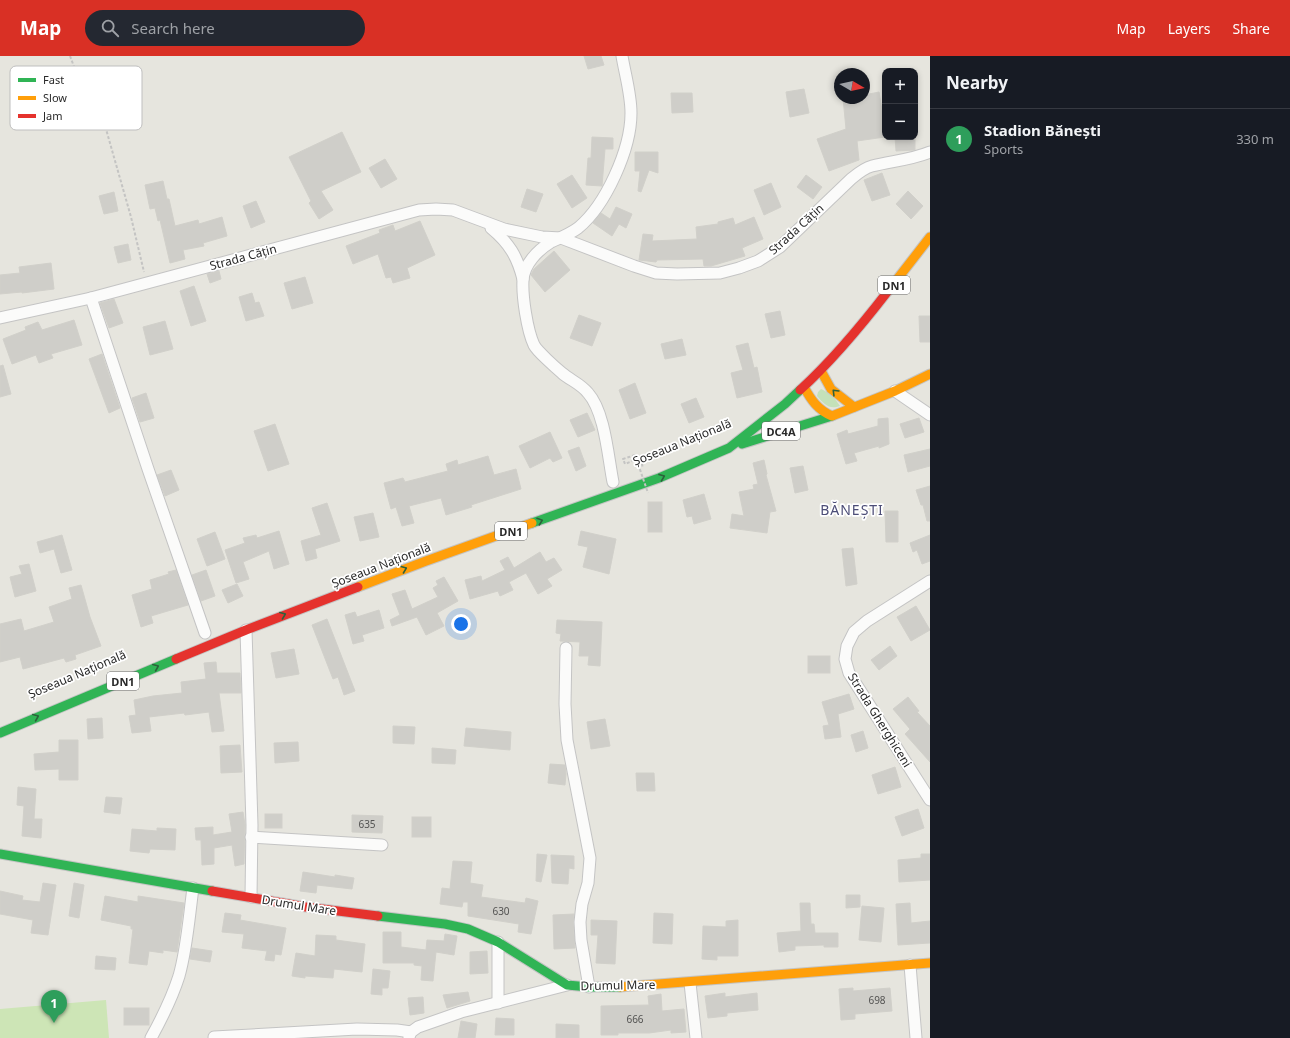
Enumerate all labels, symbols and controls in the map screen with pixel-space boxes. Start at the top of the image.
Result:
search box [85,10,365,46]
text: Map [20,15,61,41]
icon: search [99,17,121,39]
text: Search here [131,18,215,38]
text: Map [1117,19,1146,38]
text: Layers [1168,19,1210,38]
text: Share [1232,19,1270,38]
legend [10,66,142,130]
north arrow [834,68,870,104]
map controls [882,68,918,140]
button: + [882,68,918,104]
text: Nearby [946,71,1008,94]
text: Fast [43,72,64,87]
text: Slow [43,90,67,105]
button: − [882,104,918,140]
text: Jam [42,108,62,123]
text: Stadion Bănești [984,120,1101,140]
text: 1 [955,130,963,148]
text: 330 m [1236,130,1274,148]
text: Sports [984,140,1023,158]
street label: Strada Cățin [765,200,827,258]
street label: Strada Cățin [208,240,278,274]
road number: DN1 [878,276,910,294]
one-way arrow [832,389,839,397]
street label: Șoseaua Națională [630,414,734,470]
road number: DC4A [762,422,800,440]
one-way arrow [658,474,666,482]
district label: BĂNEȘTI [820,500,884,519]
one-way arrow [536,517,543,525]
road number: DN1 [495,522,527,540]
street label: Șoseaua Națională [329,538,433,592]
one-way arrow [401,566,408,574]
one-way arrow [279,612,286,620]
your location [451,614,471,634]
street label: Șoseaua Națională [25,646,129,702]
one-way arrow [152,664,159,672]
street label: Strada Gherghiceni [844,670,916,770]
road number: DN1 [107,672,139,690]
one-way arrow [32,714,39,722]
house number: 635 [358,817,376,831]
street label: Drumul Mare [261,891,338,919]
house number: 630 [492,904,510,918]
street label: Drumul Mare [580,976,656,994]
pin: 1 [41,990,67,1023]
house number: 698 [868,993,886,1007]
house number: 666 [626,1012,644,1026]

